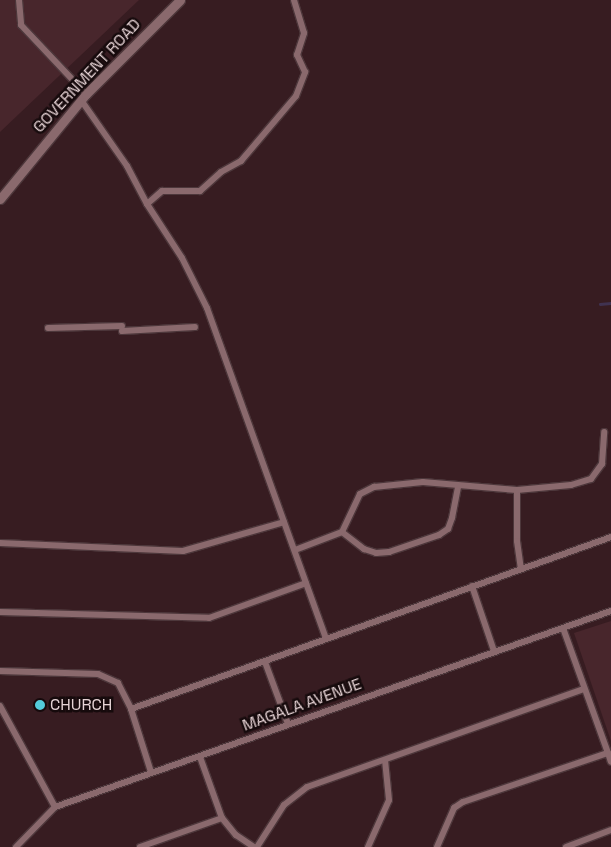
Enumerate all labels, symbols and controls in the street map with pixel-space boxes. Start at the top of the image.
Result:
street label: GOVERNMENT ROAD [29,15,145,137]
street label: MAGALA AVENUE [240,674,364,736]
place label: CHURCH [50,695,112,715]
marker: CHURCH [34,699,46,711]

